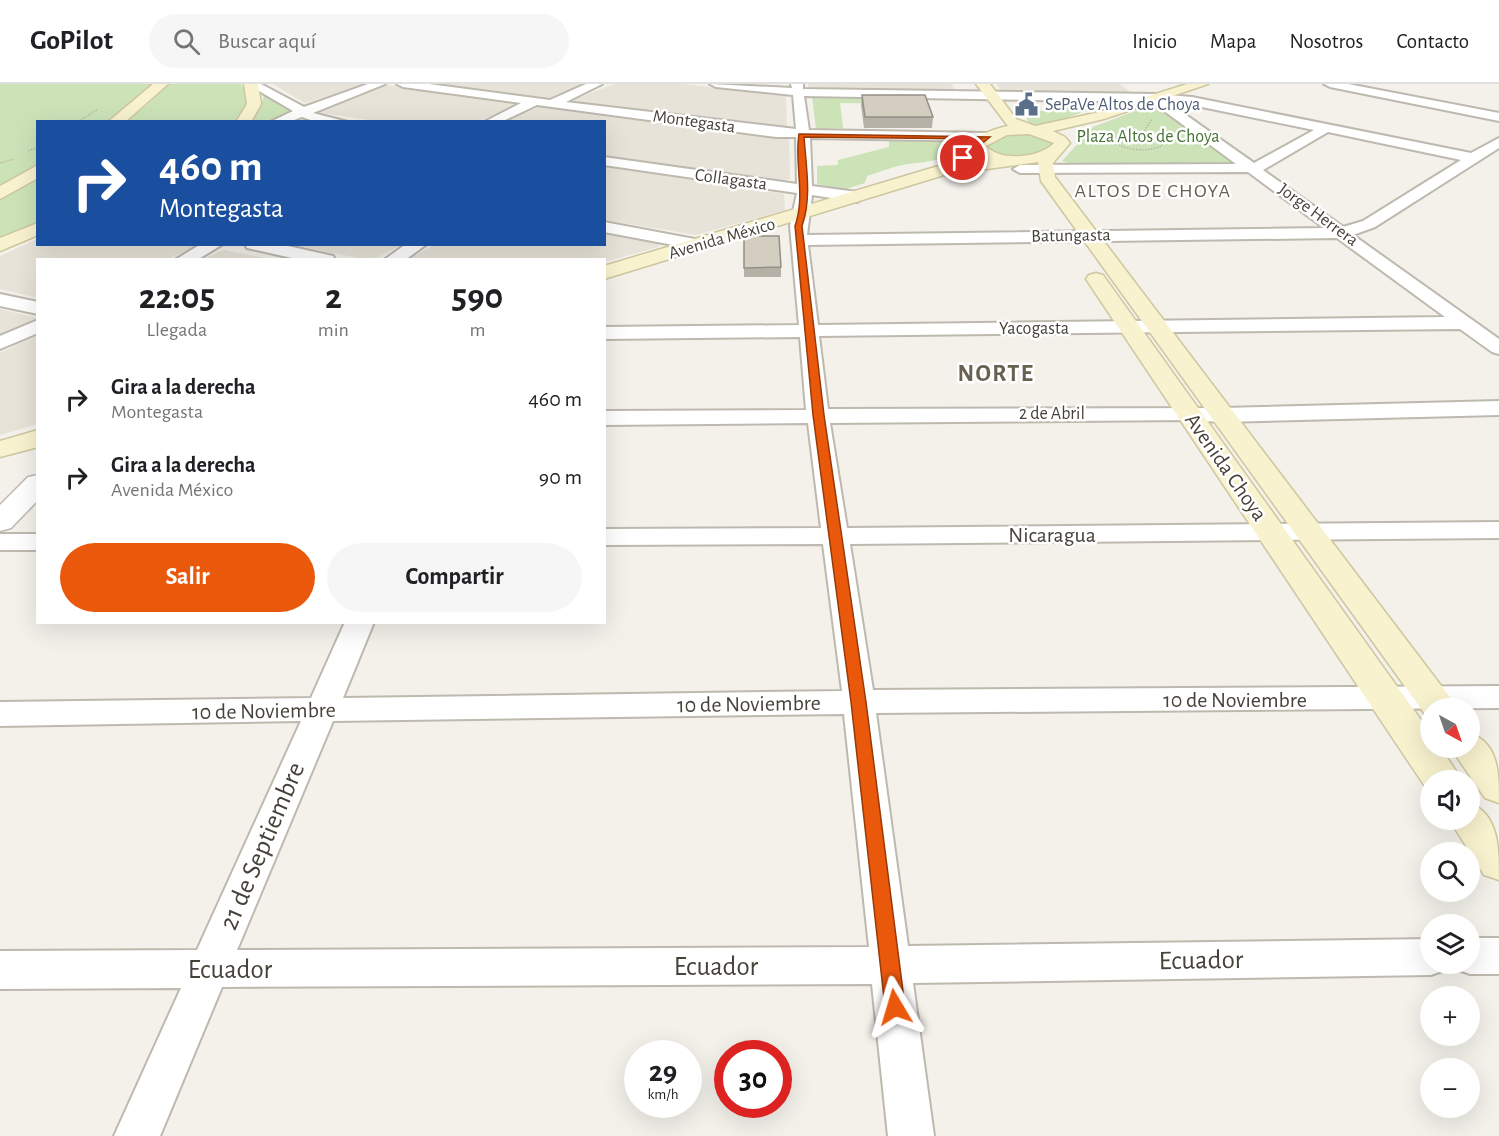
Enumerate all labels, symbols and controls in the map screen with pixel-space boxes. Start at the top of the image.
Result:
search box [149,14,569,68]
icon: search [170,25,203,58]
text: GoPilot [30,27,113,55]
text: Buscar aquí [218,30,316,52]
text: Inicio [1132,31,1177,52]
text: Mapa [1210,31,1257,52]
text: Nosotros [1290,31,1363,52]
text: Contacto [1396,31,1469,52]
public building icon: SePaVe Altos de Choya [1014,92,1040,118]
place label: SePaVe Altos de Choya [1045,96,1200,114]
street label: Montegasta [652,107,736,137]
park label: Plaza Altos de Choya [1076,128,1220,146]
pin [937,132,988,183]
icon: arrive [946,141,979,174]
icon: right [60,144,138,222]
text: 460 m [159,146,263,188]
street label: Collagasta [694,166,768,194]
street label: Jorge Herrera [1275,180,1361,250]
district label: ALTOS DE CHOYA [1074,181,1232,201]
text: Montegasta [159,195,283,222]
street label: Avenida México [667,215,778,263]
street label: Batungasta [1031,226,1111,246]
text: 22:05 [139,279,215,315]
text: 2 [325,279,342,315]
text: 590 [452,279,503,315]
text: Llegada [147,320,207,340]
text: min [318,320,349,340]
text: m [469,320,485,340]
street label: Yacogasta [999,320,1069,338]
district label: NORTE [957,362,1035,386]
text: Gira a la derecha [111,376,256,398]
icon: right [60,383,93,416]
text: 460 m [528,388,582,410]
text: Montegasta [111,402,203,422]
street label: 2 de Abril [1019,405,1085,423]
street label: Avenida Choya [1181,409,1271,525]
text: Gira a la derecha [111,454,256,476]
icon: right [60,461,93,494]
text: 90 m [539,466,582,488]
text: Avenida México [111,480,233,500]
street label: Nicaragua [1008,524,1096,546]
button: Salir [60,543,315,612]
button: Compartir [327,543,582,612]
street label: 10 de Noviembre [1163,689,1307,711]
street label: 10 de Noviembre [677,692,821,716]
north arrow [1420,698,1480,758]
map controls [1420,698,1480,1118]
street label: 10 de Noviembre [192,699,336,723]
street label: 21 de Septiembre [215,758,309,934]
button: sound [1420,770,1480,830]
button: search [1420,842,1480,902]
button: layers [1420,914,1480,974]
street label: Ecuador [1158,946,1244,974]
street label: Ecuador [674,953,759,980]
street label: Ecuador [188,956,273,983]
position arrow [863,975,927,1039]
button: + [1420,986,1480,1046]
speed limit sign: 30 [714,1040,792,1118]
text: 29 [649,1057,677,1087]
button: − [1420,1058,1480,1118]
text: km/h [648,1087,678,1102]

